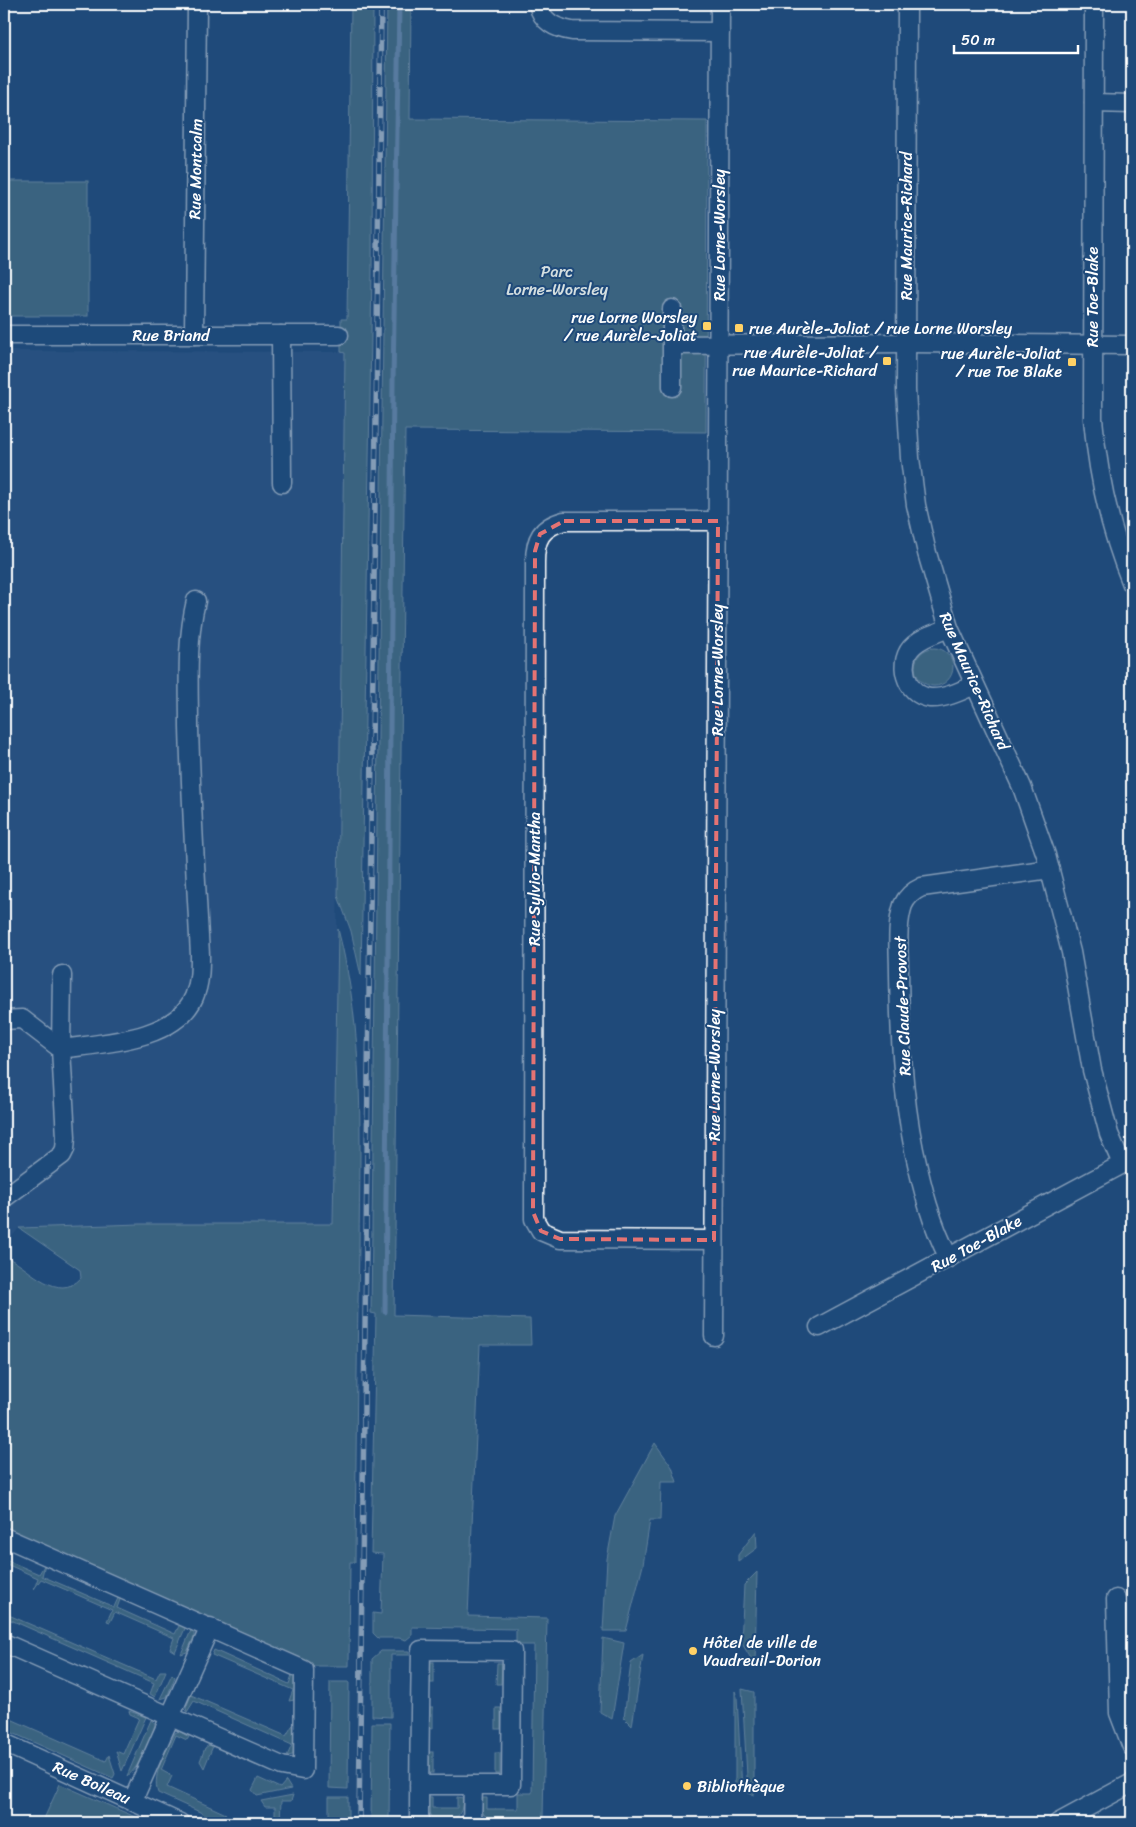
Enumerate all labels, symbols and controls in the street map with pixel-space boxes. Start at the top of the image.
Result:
scale bar [954,22,1077,54]
text: 50 m [961,27,996,53]
street label: Rue Montcalm [180,118,211,220]
street label: Rue Maurice-Richard [892,150,921,300]
street label: Rue Lorne-Worsley [705,168,734,301]
street label: Rue Toe-Blake [1078,247,1107,347]
park label: Parc Lorne-Worsley [506,257,609,304]
place label: rue Lorne Worsley / rue Aurèle-Joliat [564,303,698,350]
place label: rue Aurèle-Joliat / rue Lorne Worsley [749,314,1013,343]
marker: rue Lorne Worsley / rue Aurèle-Joliat [701,320,713,332]
street label: Rue Briand [133,321,211,350]
marker: rue Aurèle-Joliat / rue Lorne Worsley [733,322,745,334]
place label: rue Aurèle-Joliat / rue Maurice-Richard [732,338,879,385]
place label: rue Aurèle-Joliat / rue Toe Blake [941,339,1062,386]
marker: rue Aurèle-Joliat / rue Maurice-Richard [881,355,893,367]
marker: rue Aurèle-Joliat / rue Toe Blake [1066,356,1078,368]
street label: Rue Lorne-Worsley [703,603,732,736]
street label: Rue Maurice-Richard [931,607,1019,756]
street label: Rue Sylvio-Mantha [520,812,549,946]
street label: Rue Claude-Provost [886,935,919,1076]
street label: Rue Lorne-Worsley [700,1008,729,1141]
street label: Rue Toe-Blake [925,1206,1027,1280]
place label: Hôtel de ville de Vaudreuil-Dorion [703,1628,821,1675]
marker: Hôtel de ville de Vaudreuil-Dorion [687,1645,699,1657]
street label: Rue Boileau [48,1752,136,1813]
place label: Bibliothèque [697,1772,785,1801]
marker: Bibliothèque [681,1780,693,1792]

